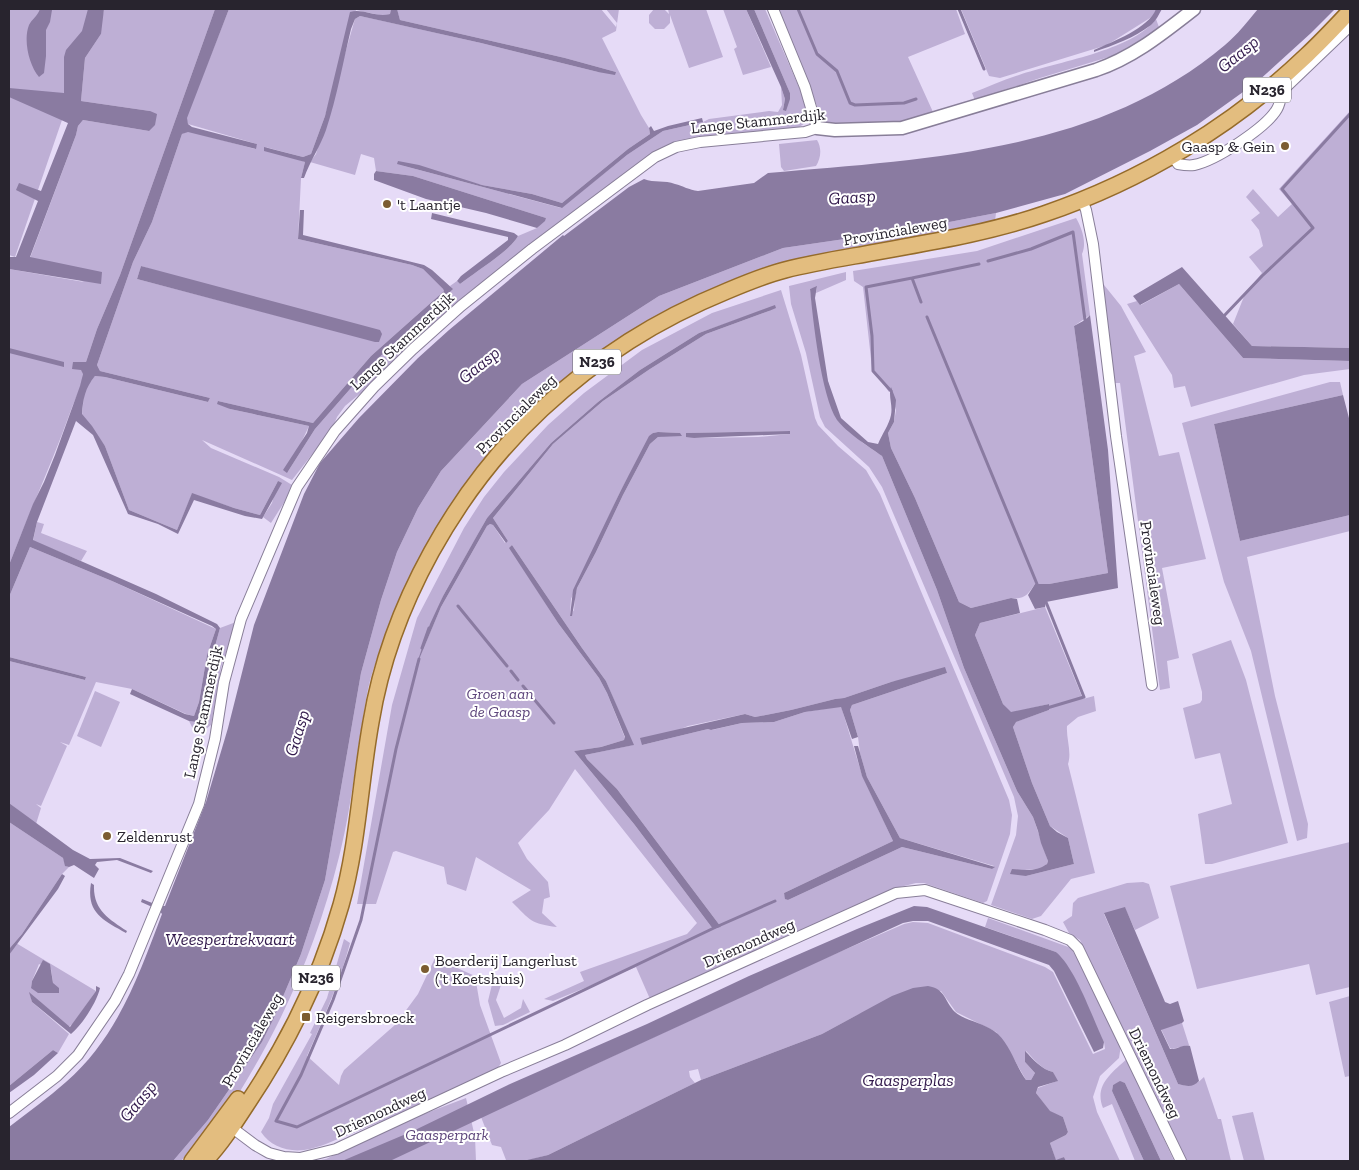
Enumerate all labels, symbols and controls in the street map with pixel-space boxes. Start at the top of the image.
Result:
water label: Gaasp [1213,31,1263,77]
road number: N236 [1243,78,1291,102]
street label: Lange Stammerdijk [690,104,827,138]
place label: Gaasp & Gein [1182,137,1276,156]
marker: Gaasp & Gein [1279,140,1291,152]
water label: Gaasp [828,184,876,210]
place label: 't Laantje [397,195,460,214]
marker: 't Laantje [381,198,393,210]
street label: Provincialeweg [842,212,949,249]
street label: Lange Stammerdijk [346,287,458,394]
water label: Gaasp [454,342,504,388]
road number: N236 [573,350,621,374]
street label: Provincialeweg [472,370,560,458]
street label: Provincialeweg [1136,520,1170,627]
street label: Lange Stammerdijk [180,643,226,780]
park label: Groen aan de Gaasp [466,684,534,721]
water label: Gaasp [280,707,314,759]
place label: Zeldenrust [117,827,192,846]
marker: Zeldenrust [101,830,113,842]
street label: Driemondweg [700,914,798,972]
water label: Weespertrekvaart [165,928,295,950]
place label: Boerderij Langerlust ('t Koetshuis) [435,951,577,988]
marker: Boerderij Langerlust ('t Koetshuis) [419,963,431,975]
road number: N236 [292,966,340,990]
street label: Provincialeweg [217,989,287,1090]
place label: Reigersbroeck [316,1008,415,1027]
marker: Reigersbroeck [300,1011,312,1023]
street label: Driemondweg [1125,1025,1185,1122]
water label: Gaasperplas [862,1069,954,1091]
water label: Gaasp [114,1076,162,1126]
street label: Driemondweg [331,1083,429,1141]
park label: Gaasperpark [405,1125,489,1144]

